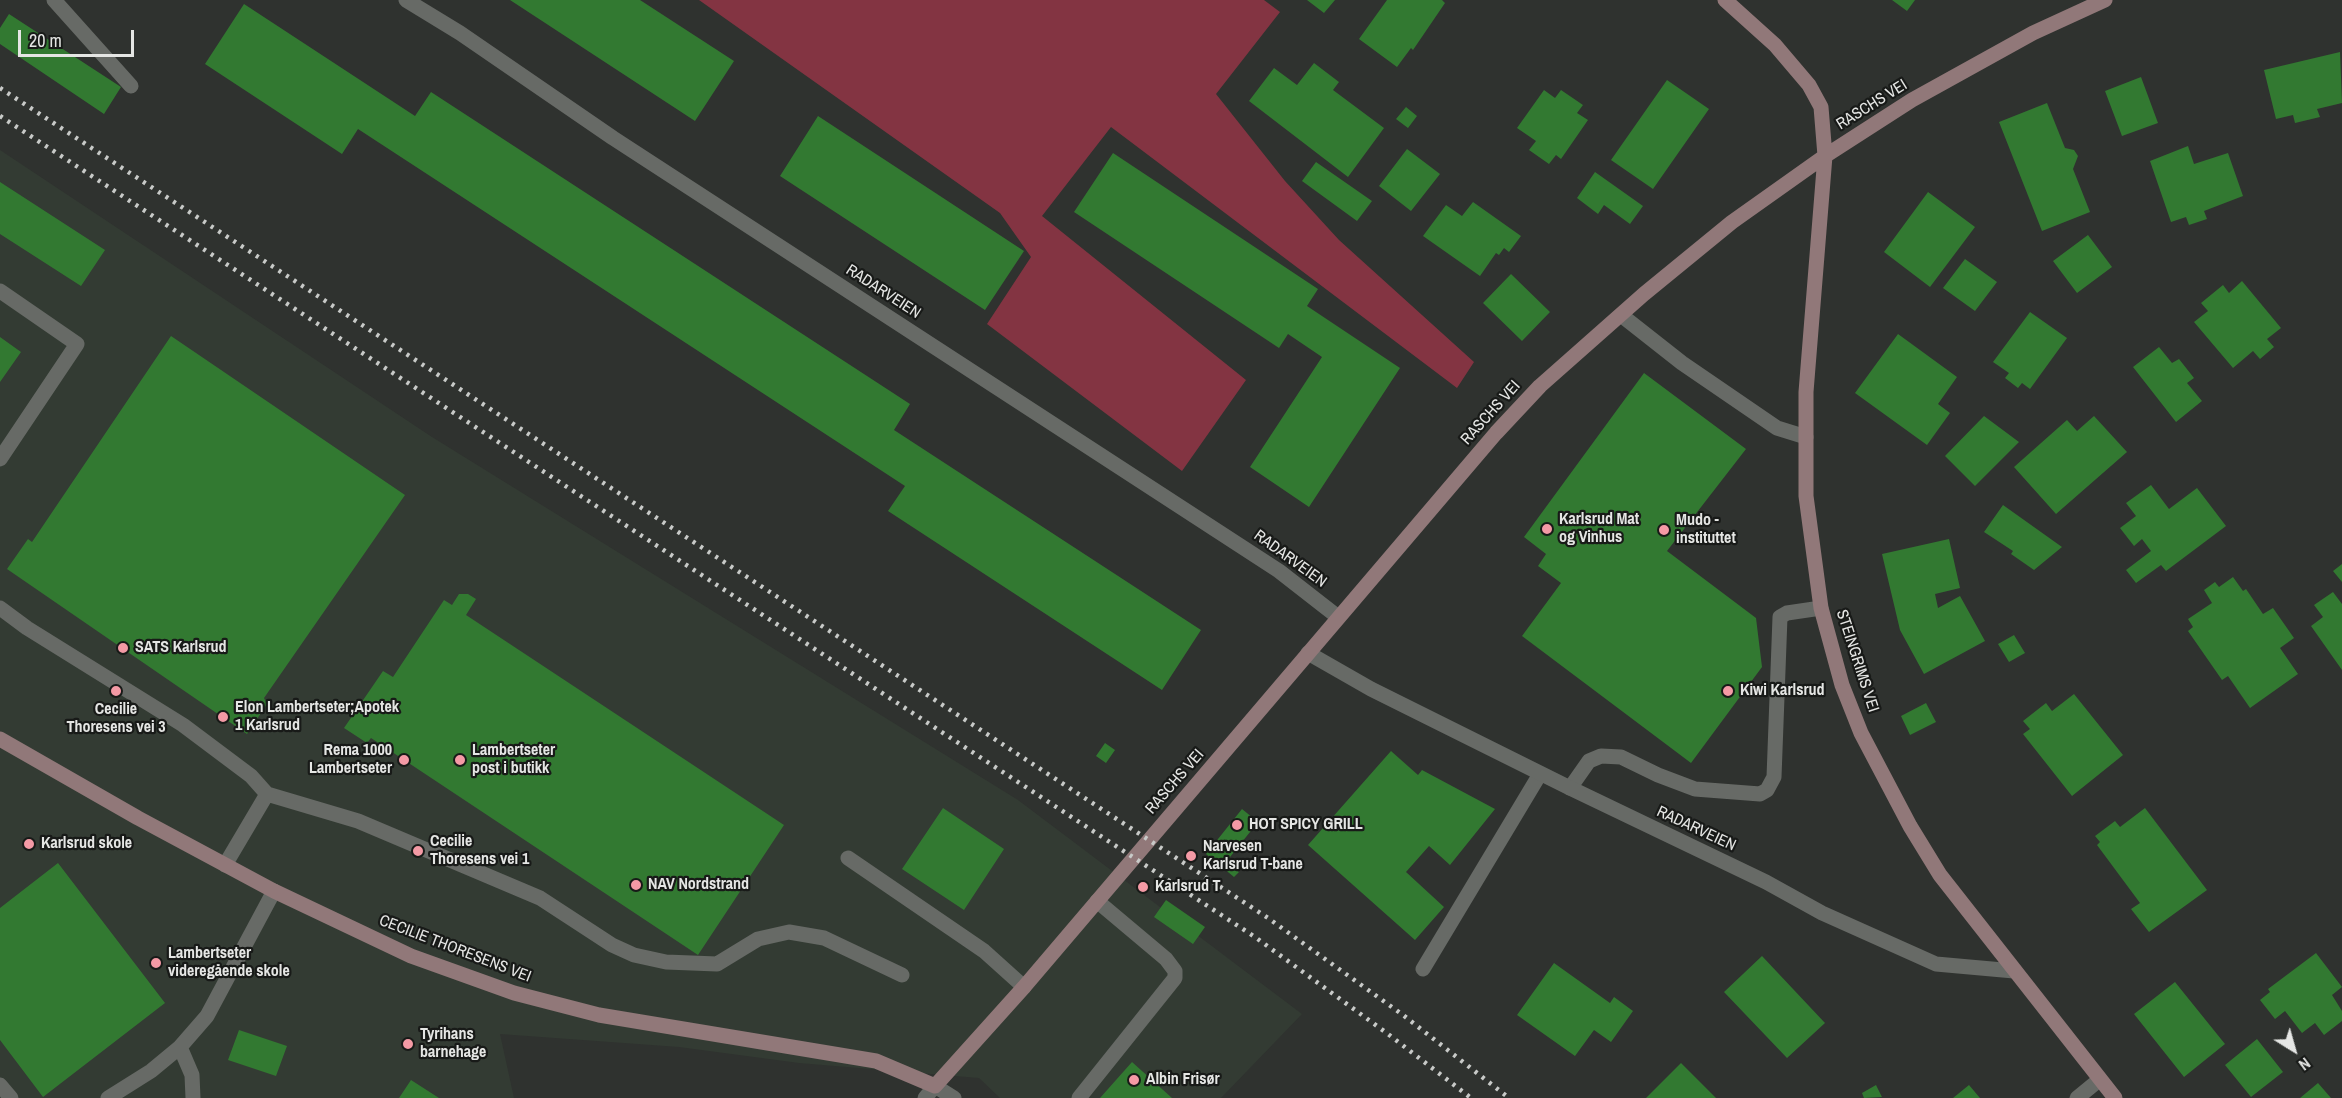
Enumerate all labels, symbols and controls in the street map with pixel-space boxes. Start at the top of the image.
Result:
scale bar [21,18,136,56]
text: 20 m [29,28,62,53]
street label: RASCHS VEI [1833,76,1911,134]
street label: RADARVEIEN [842,261,924,323]
street label: RASCHS VEI [1457,377,1525,449]
place label: Karlsrud Mat og Vinhus [1559,510,1639,548]
place label: Mudo - instituttet [1676,511,1736,549]
marker: Karlsrud Mat og Vinhus [1540,522,1554,536]
marker: Mudo - instituttet [1657,523,1671,537]
street label: RADARVEIEN [1250,526,1330,592]
street label: STEINGRIMS VEI [1831,607,1883,715]
place label: SATS Karlsrud [135,638,227,658]
marker: SATS Karlsrud [116,641,130,655]
place label: Kiwi Karlsrud [1740,681,1825,701]
marker: Cecilie Thoresens vei 3 [109,684,123,698]
marker: Kiwi Karlsrud [1721,684,1735,698]
place label: Elon Lambertseter;Apotek 1 Karlsrud [235,698,399,736]
place label: Cecilie Thoresens vei 3 [66,700,166,738]
marker: Elon Lambertseter;Apotek 1 Karlsrud [216,710,230,724]
place label: Rema 1000 Lambertseter [309,741,392,779]
place label: Lambertseter post i butikk [472,741,555,779]
street label: RASCHS VEI [1142,746,1208,818]
marker: Rema 1000 Lambertseter [397,753,411,767]
marker: Lambertseter post i butikk [453,753,467,767]
street label: RADARVEIEN [1653,802,1739,856]
place label: HOT SPICY GRILL [1249,815,1363,835]
marker: HOT SPICY GRILL [1230,818,1244,832]
place label: Cecilie Thoresens vei 1 [430,832,529,870]
place label: Karlsrud skole [41,834,132,854]
marker: Karlsrud skole [22,837,36,851]
place label: Narvesen Karlsrud T-bane [1203,837,1303,875]
marker: Cecilie Thoresens vei 1 [411,844,425,858]
marker: Narvesen Karlsrud T-bane [1184,849,1198,863]
place label: NAV Nordstrand [648,875,749,895]
place label: Karlsrud T [1155,877,1221,897]
marker: NAV Nordstrand [629,878,643,892]
marker: Karlsrud T [1136,880,1150,894]
street label: CECILIE THORESENS VEI [376,911,534,987]
place label: Lambertseter videregående skole [168,944,290,982]
marker: Lambertseter videregående skole [149,956,163,970]
north arrow [2264,1020,2324,1080]
place label: Tyrihans barnehage [420,1025,486,1063]
marker: Tyrihans barnehage [401,1037,415,1051]
text: N [2294,1053,2315,1076]
place label: Albin Frisør [1146,1070,1220,1090]
marker: Albin Frisør [1127,1073,1141,1087]

